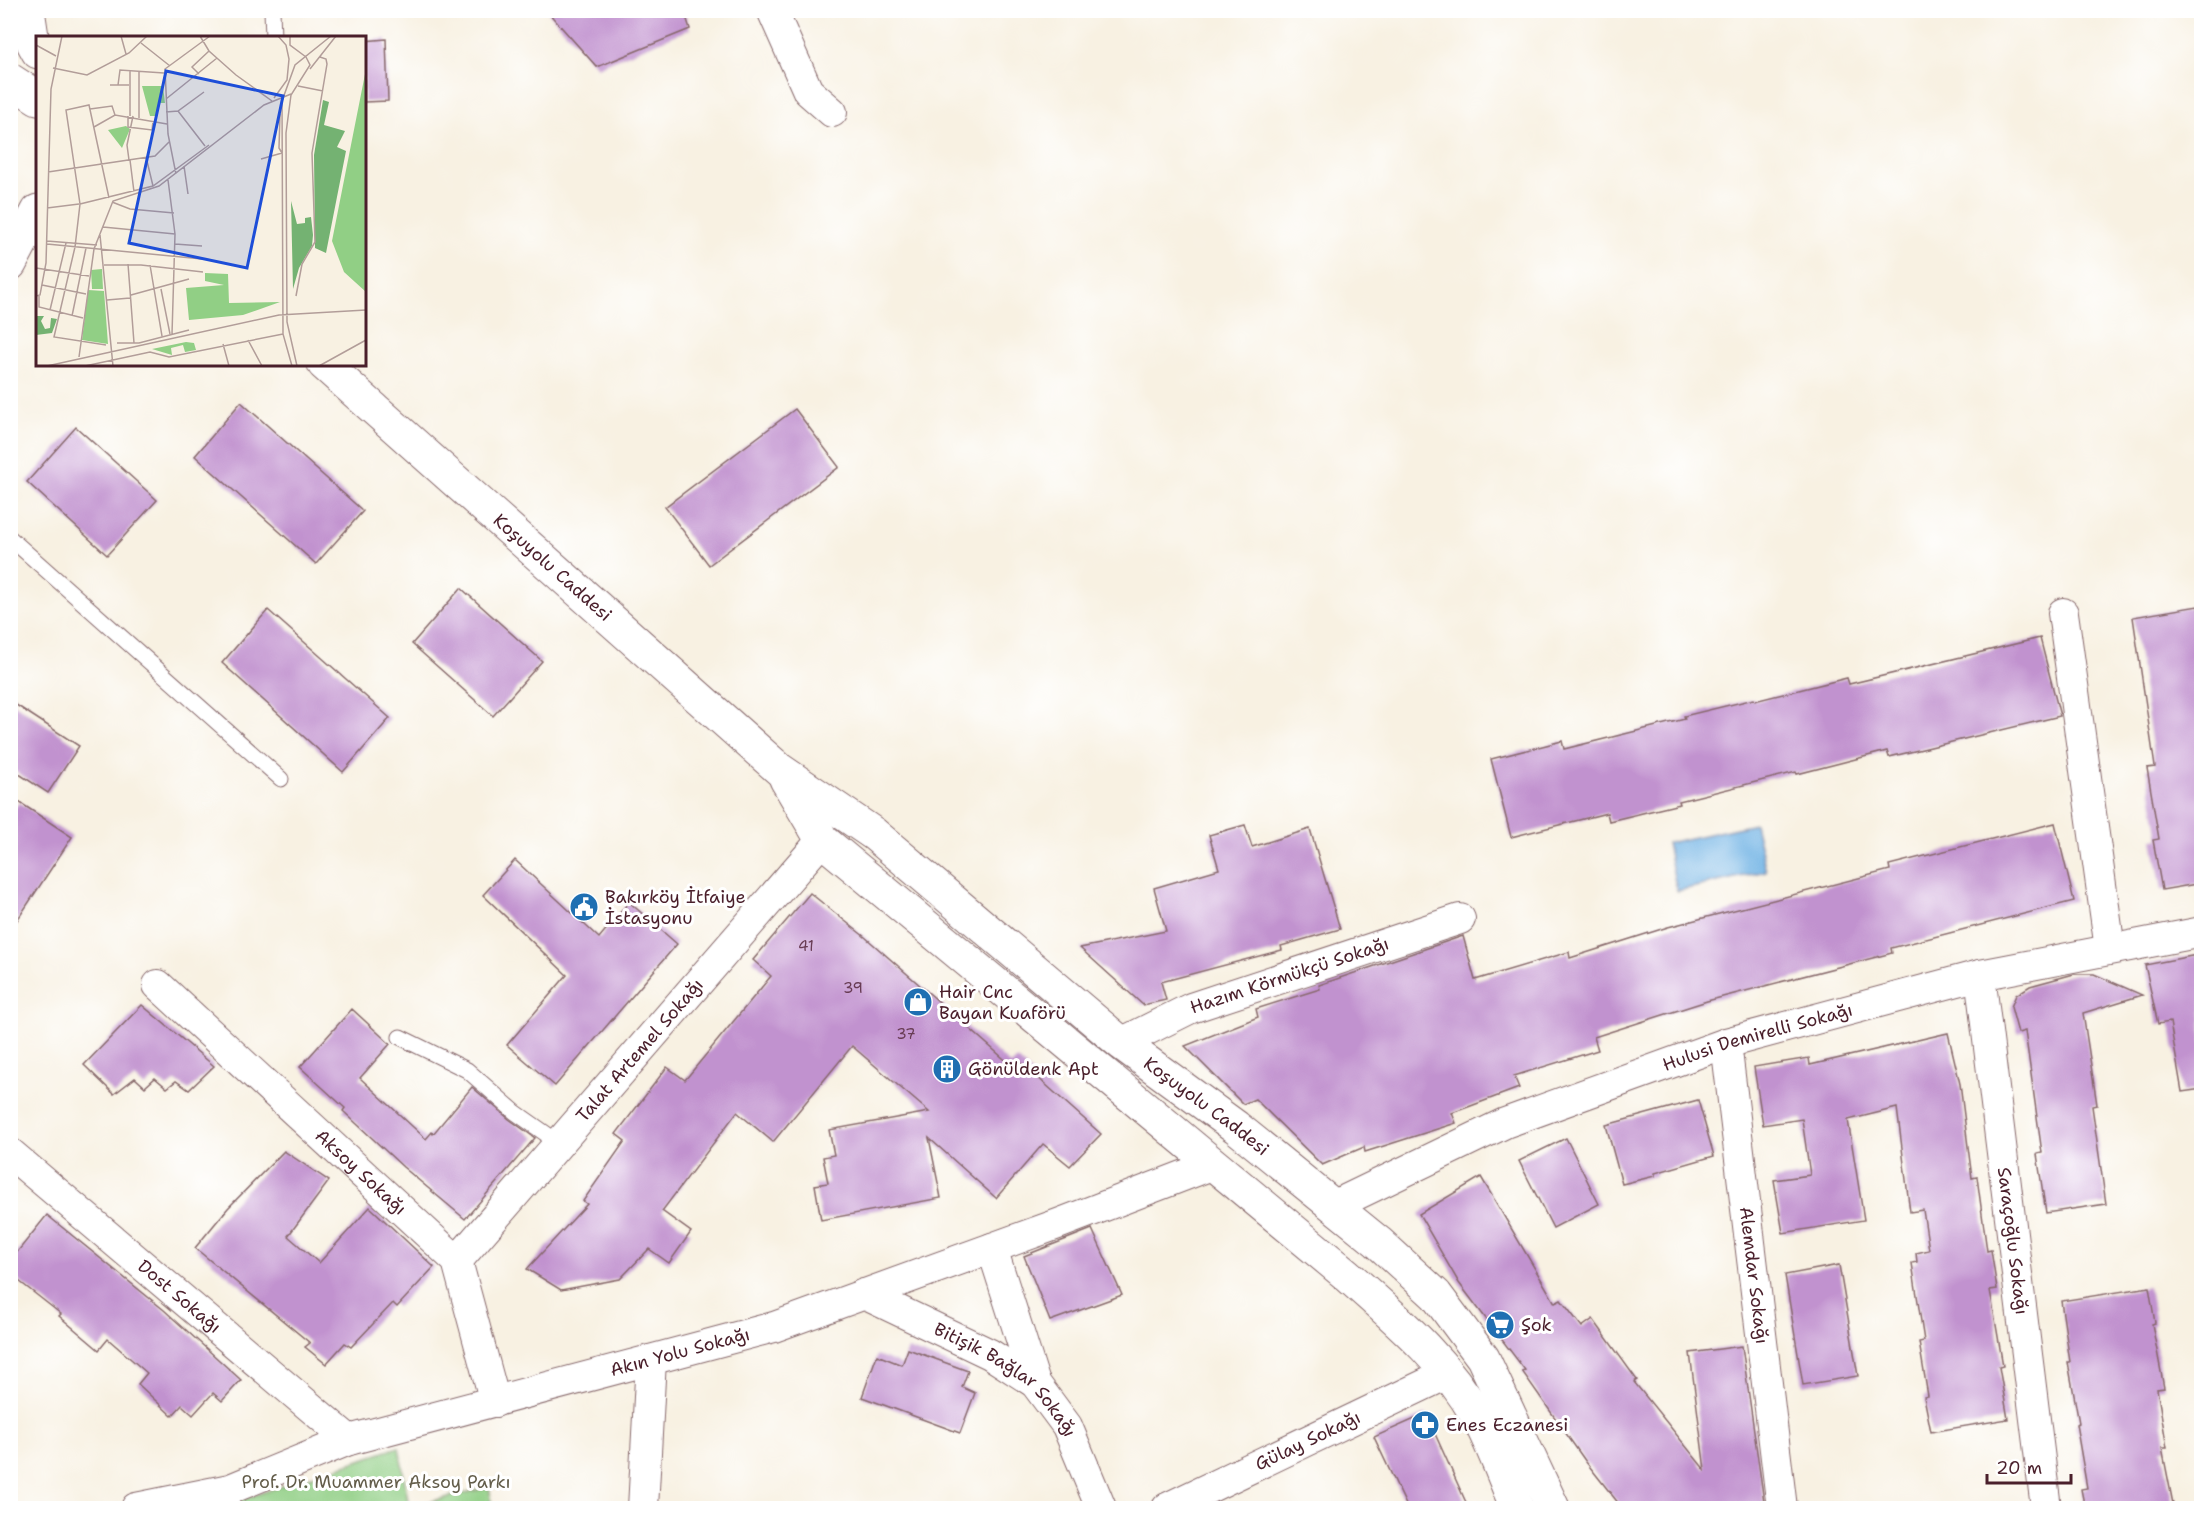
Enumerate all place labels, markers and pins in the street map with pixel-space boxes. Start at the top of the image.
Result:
place label: Bakırköy İtfaiye İstasyonu [605,885,746,930]
public building icon: Bakırköy İtfaiye İstasyonu [568,891,600,923]
place label: Hair Cnc Bayan Kuaförü [939,980,1066,1025]
shop icon: Hair Cnc Bayan Kuaförü [902,986,934,1018]
building icon: Gönüldenk Apt [931,1053,963,1085]
place label: Gönüldenk Apt [968,1057,1099,1081]
supermarket icon: Şok [1484,1309,1516,1341]
place label: Şok [1521,1313,1552,1337]
pharmacy icon: Enes Eczanesi [1409,1409,1441,1441]
place label: Enes Eczanesi [1446,1413,1568,1437]

